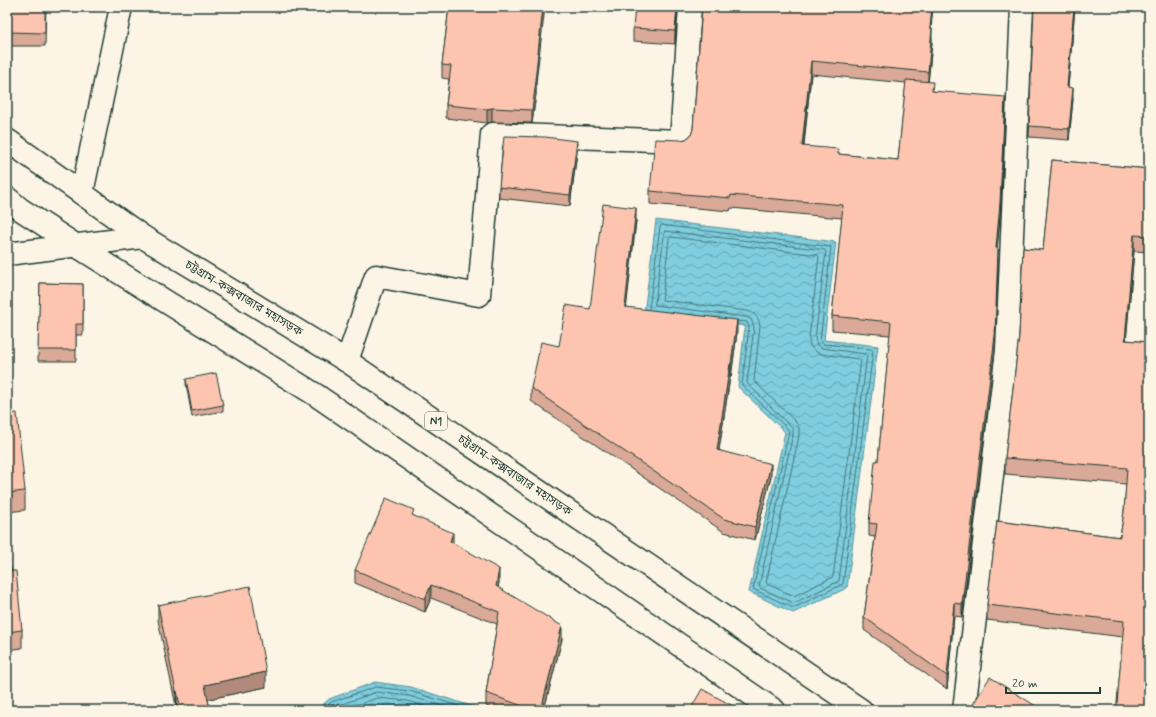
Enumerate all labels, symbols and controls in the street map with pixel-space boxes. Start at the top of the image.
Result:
street label: চট্টগ্রাম-কক্সবাজার মহাসড়ক [181,256,306,341]
road number: N1 [425,412,447,430]
street label: চট্টগ্রাম-কক্সবাজার মহাসড়ক [453,430,576,520]
scale bar [1006,669,1100,695]
text: 20 m [1012,676,1038,692]

